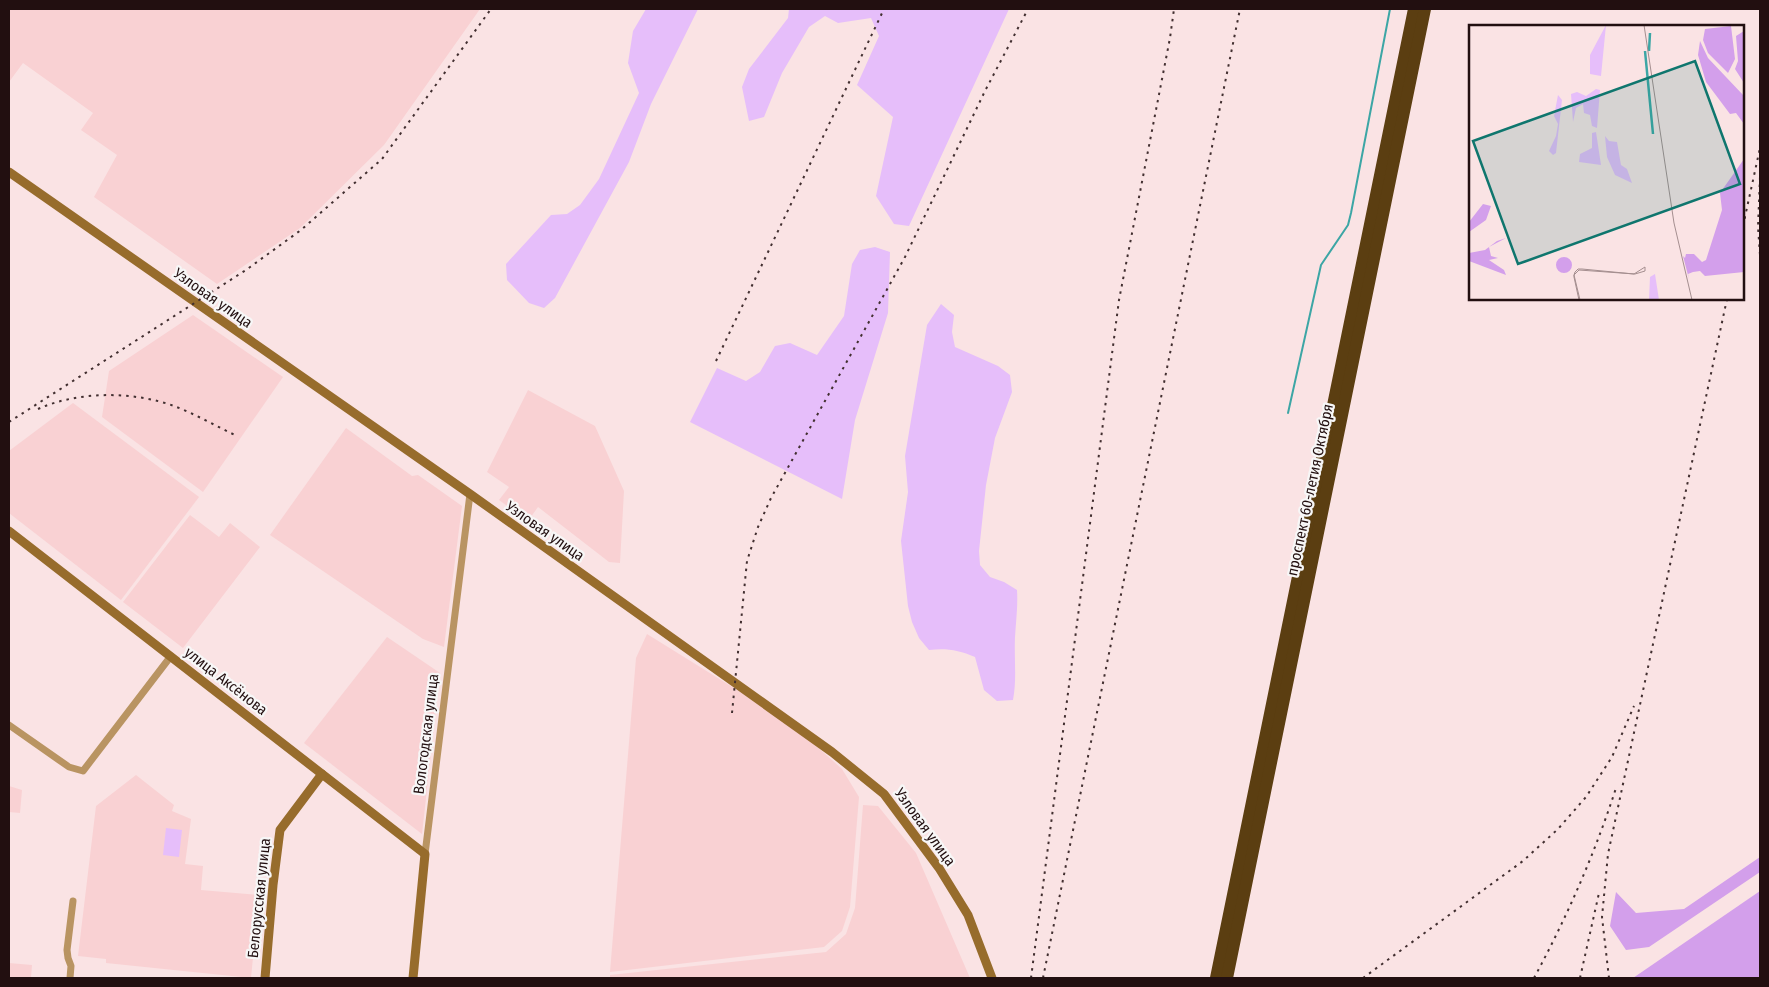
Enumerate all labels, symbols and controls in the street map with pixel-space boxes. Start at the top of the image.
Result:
inset map [1469,25,1744,300]
street label: Узловая улица [169,264,256,332]
street label: проспект 60-летия Октября [1283,402,1337,578]
street label: Узловая улица [501,497,588,565]
street label: улица Аксёнова [181,643,271,719]
street label: Вологодская улица [410,673,442,795]
street label: Узловая улица [890,784,959,870]
street label: Белорусская улица [244,837,274,959]

